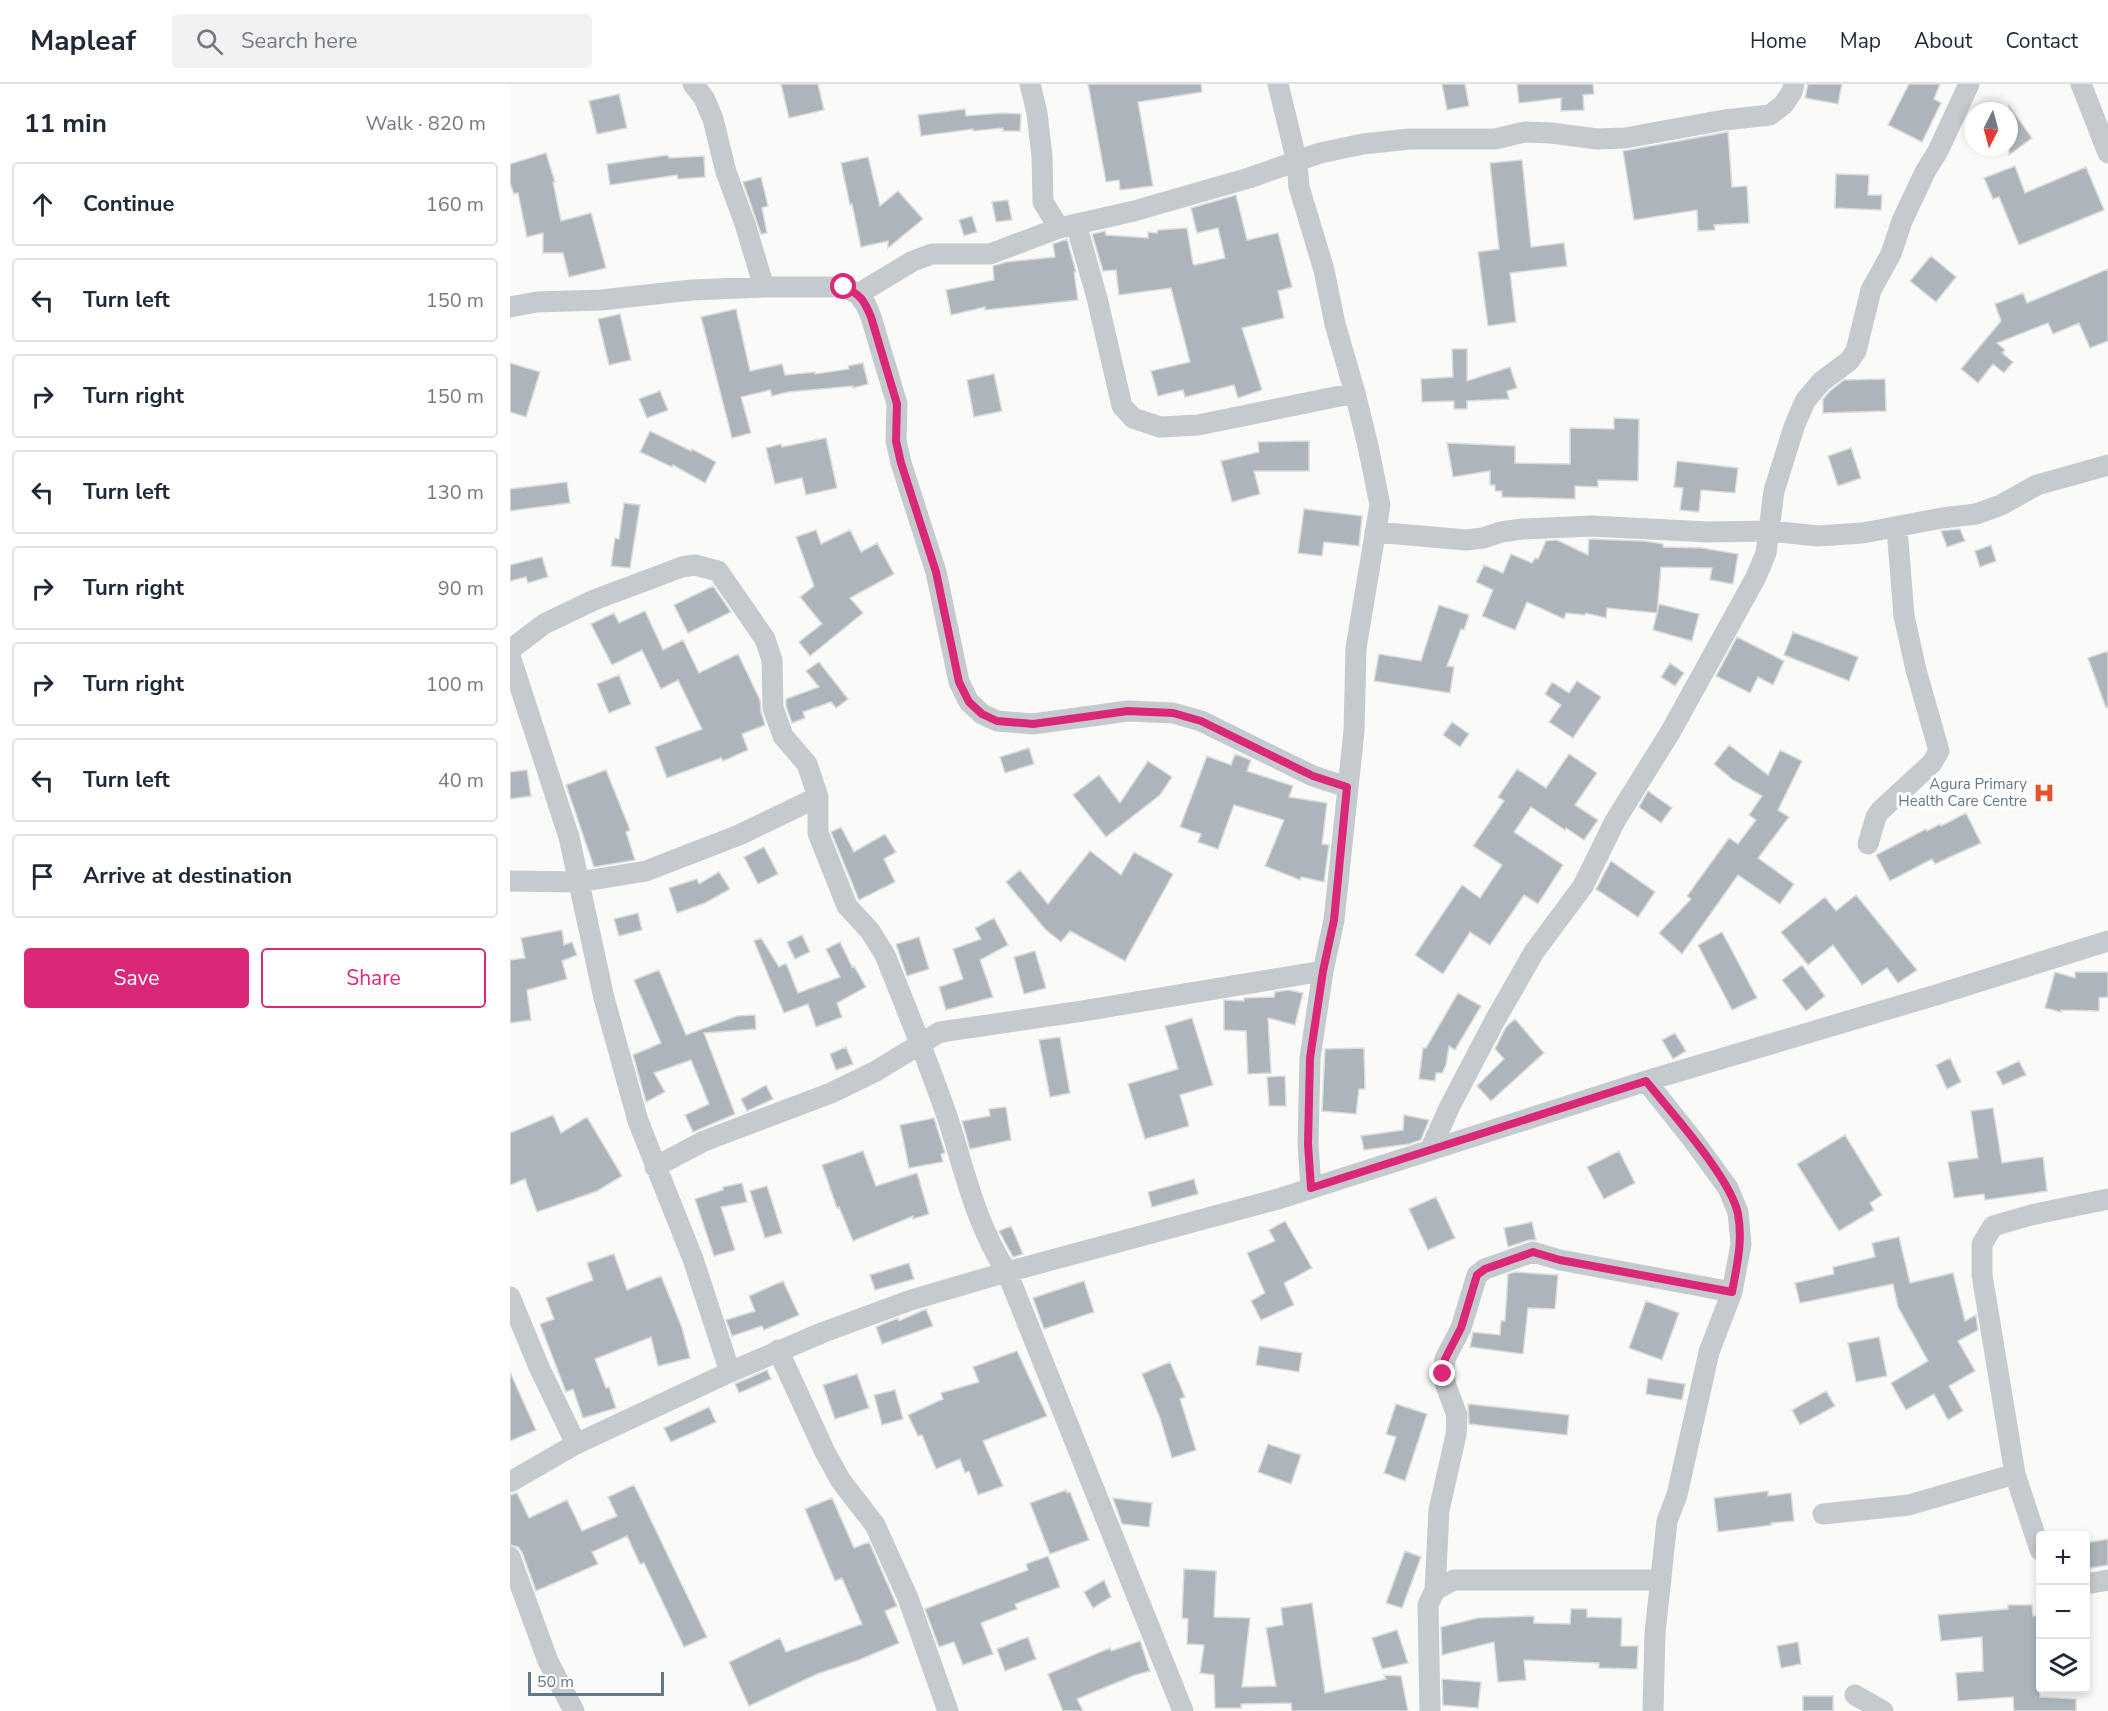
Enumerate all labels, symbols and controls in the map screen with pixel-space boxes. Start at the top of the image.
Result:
search box [172,14,592,68]
text: Mapleaf [30,22,136,60]
icon: search [193,25,226,58]
text: Search here [241,26,358,56]
text: Home [1750,27,1807,55]
text: Map [1840,27,1881,55]
text: About [1914,27,1972,55]
text: Contact [2005,27,2078,55]
north arrow [1964,102,2018,156]
text: 11 min [24,106,107,141]
text: Walk · 820 m [366,110,486,137]
icon: ahead [26,188,59,221]
text: Continue [83,189,174,219]
text: 160 m [426,191,484,218]
route start [830,273,856,299]
icon: left [26,284,59,317]
text: Turn left [83,285,170,315]
text: 150 m [426,287,484,314]
icon: right [26,380,59,413]
text: Turn right [83,381,184,411]
text: 150 m [426,383,484,410]
icon: left [26,476,59,509]
text: Turn left [83,477,170,507]
text: 130 m [426,479,484,506]
icon: right [26,572,59,605]
text: Turn right [83,573,184,603]
text: 90 m [438,575,484,602]
icon: right [26,668,59,701]
text: Turn right [83,669,184,699]
text: 100 m [426,671,484,698]
icon: left [26,764,59,797]
text: Turn left [83,765,170,795]
text: 40 m [438,767,484,794]
place label: Agura Primary Health Care Centre [1898,774,2027,811]
hospital icon: Agura Primary Health Care Centre [2032,781,2056,805]
icon: arrive [26,860,59,893]
text: Arrive at destination [83,861,292,891]
button: Save [24,948,249,1008]
button: Share [261,948,486,1008]
route end [1429,1360,1455,1386]
map controls [2036,1531,2090,1693]
button: + [2036,1531,2090,1585]
button: − [2036,1585,2090,1639]
button: layers [2036,1639,2090,1693]
scale bar [528,1669,664,1696]
text: 50 m [537,1671,574,1693]

